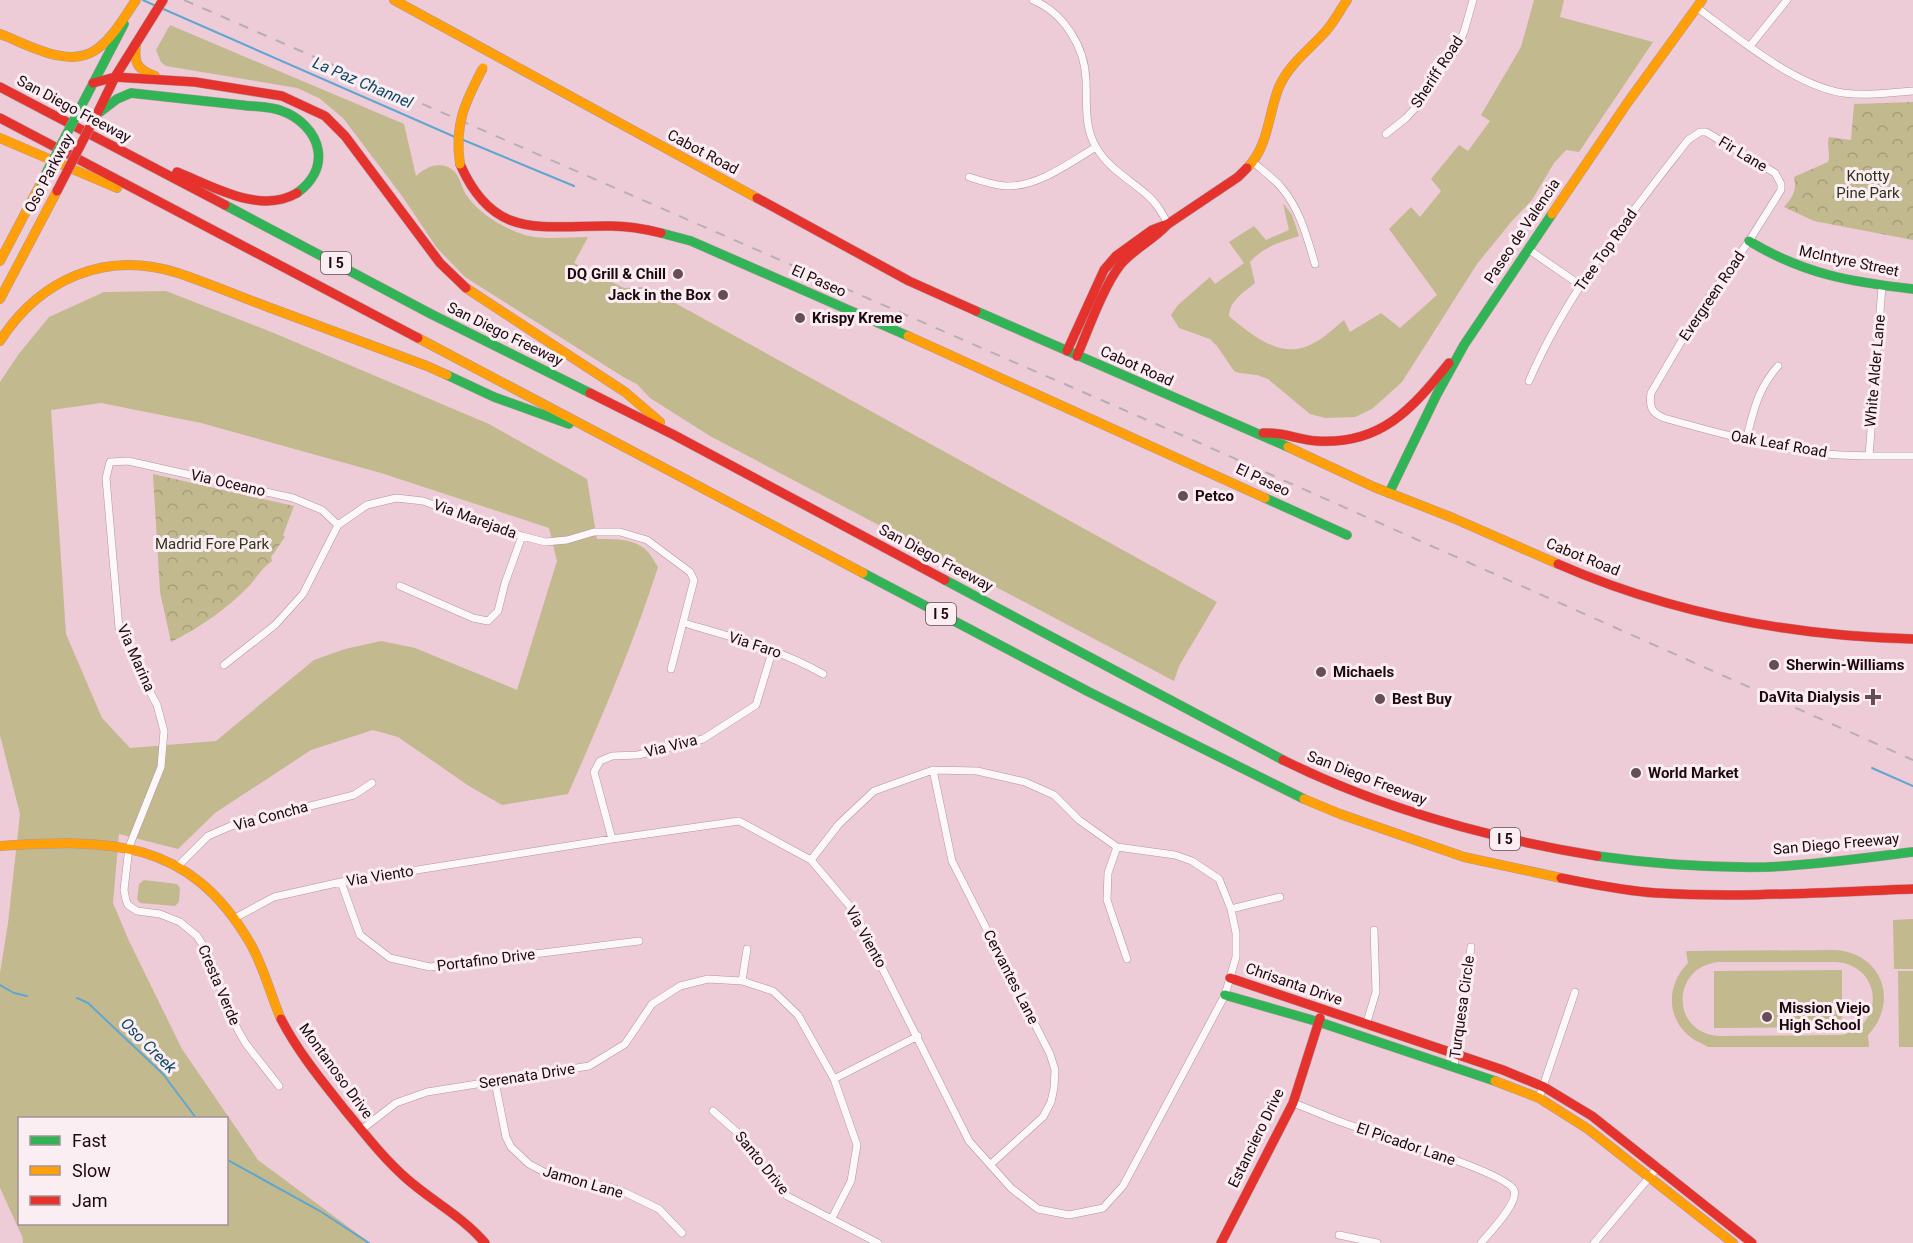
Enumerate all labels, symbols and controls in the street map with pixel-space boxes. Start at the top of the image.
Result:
street label: Sheriff Road [1407,33,1467,111]
water label: La Paz Channel [310,53,416,112]
street label: San Diego Freeway [14,71,134,147]
street label: Cabot Road [664,126,742,178]
street label: Oso Parkway [21,130,77,216]
street label: Fir Lane [1716,133,1770,175]
park label: Knotty Pine Park [1836,167,1900,202]
street label: Paseo de Valencia [1480,175,1564,287]
street label: Tree Top Road [1571,206,1641,294]
street label: McIntyre Street [1797,242,1901,280]
street label: Evergreen Road [1675,248,1749,344]
road number: I 5 [321,252,351,274]
street label: El Paseo [789,261,849,301]
place label: DQ Grill & Chill [567,265,666,283]
marker: DQ Grill & Chill [671,267,685,281]
place label: Jack in the Box [608,286,711,304]
marker: Jack in the Box [716,288,730,302]
street label: San Diego Freeway [444,298,566,370]
place label: Krispy Kreme [812,309,902,327]
marker: Krispy Kreme [793,311,807,325]
street label: White Alder Lane [1861,314,1889,428]
street label: Cabot Road [1098,342,1176,390]
street label: Oak Leaf Road [1729,427,1829,461]
street label: El Paseo [1233,460,1293,500]
street label: Via Oceano [189,466,267,500]
place label: Petco [1195,487,1234,505]
marker: Petco [1176,489,1190,503]
street label: Via Marejada [431,496,519,542]
street label: San Diego Freeway [876,520,996,596]
street label: Cabot Road [1543,534,1623,580]
park label: Madrid Fore Park [155,535,269,553]
road number: I 5 [926,603,956,625]
street label: Via Marina [113,622,159,694]
street label: Via Faro [726,628,784,662]
place label: Sherwin-Williams [1786,656,1905,674]
marker: Sherwin-Williams [1767,658,1781,672]
place label: Michaels [1333,663,1394,681]
marker: Michaels [1314,665,1328,679]
place label: DaVita Dialysis [1759,688,1860,706]
marker: DaVita Dialysis [1864,688,1882,706]
place label: Best Buy [1392,690,1452,708]
marker: Best Buy [1373,692,1387,706]
street label: Via Viva [643,731,699,761]
street label: San Diego Freeway [1305,747,1429,809]
place label: World Market [1648,764,1739,782]
marker: World Market [1629,766,1643,780]
street label: Via Concha [232,797,310,835]
road number: I 5 [1490,828,1520,850]
street label: San Diego Freeway [1772,830,1900,858]
street label: Via Viento [345,862,415,890]
street label: Via Viento [842,903,890,971]
street label: Cervantes Lane [980,927,1042,1027]
street label: Cresta Verde [194,942,244,1028]
street label: Portafino Drive [436,945,536,975]
street label: Turquesa Circle [1446,954,1478,1060]
street label: Chrisanta Drive [1243,959,1345,1009]
place label: Mission Viejo High School [1779,999,1870,1034]
marker: Mission Viejo High School [1760,1010,1774,1024]
water label: Oso Creek [117,1014,181,1078]
street label: Montanoso Drive [295,1020,377,1122]
street label: Serenata Drive [478,1060,576,1092]
street label: Estanciero Drive [1224,1085,1288,1190]
legend [18,1117,228,1225]
street label: El Picador Lane [1354,1119,1458,1169]
street label: Santo Drive [731,1128,793,1198]
text: Fast [72,1130,107,1151]
text: Slow [72,1160,111,1181]
street label: Jamon Lane [541,1162,625,1202]
text: Jam [72,1190,108,1211]

